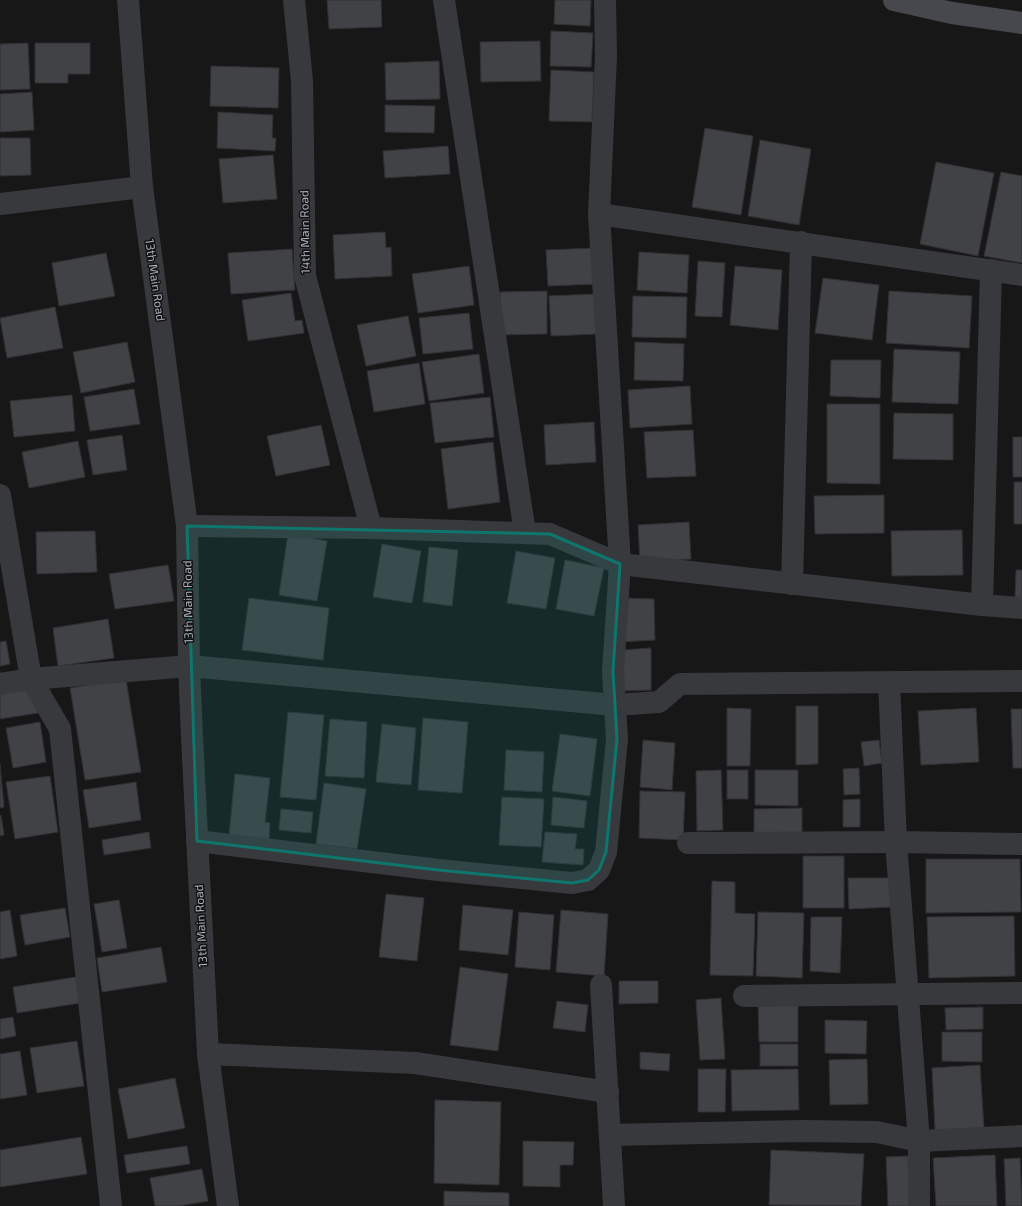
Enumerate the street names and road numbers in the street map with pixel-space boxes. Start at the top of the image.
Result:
street label: 14th Main Road [296,190,312,274]
street label: 13th Main Road [143,238,169,322]
street label: 13th Main Road [179,560,195,644]
street label: 13th Main Road [191,884,209,968]

